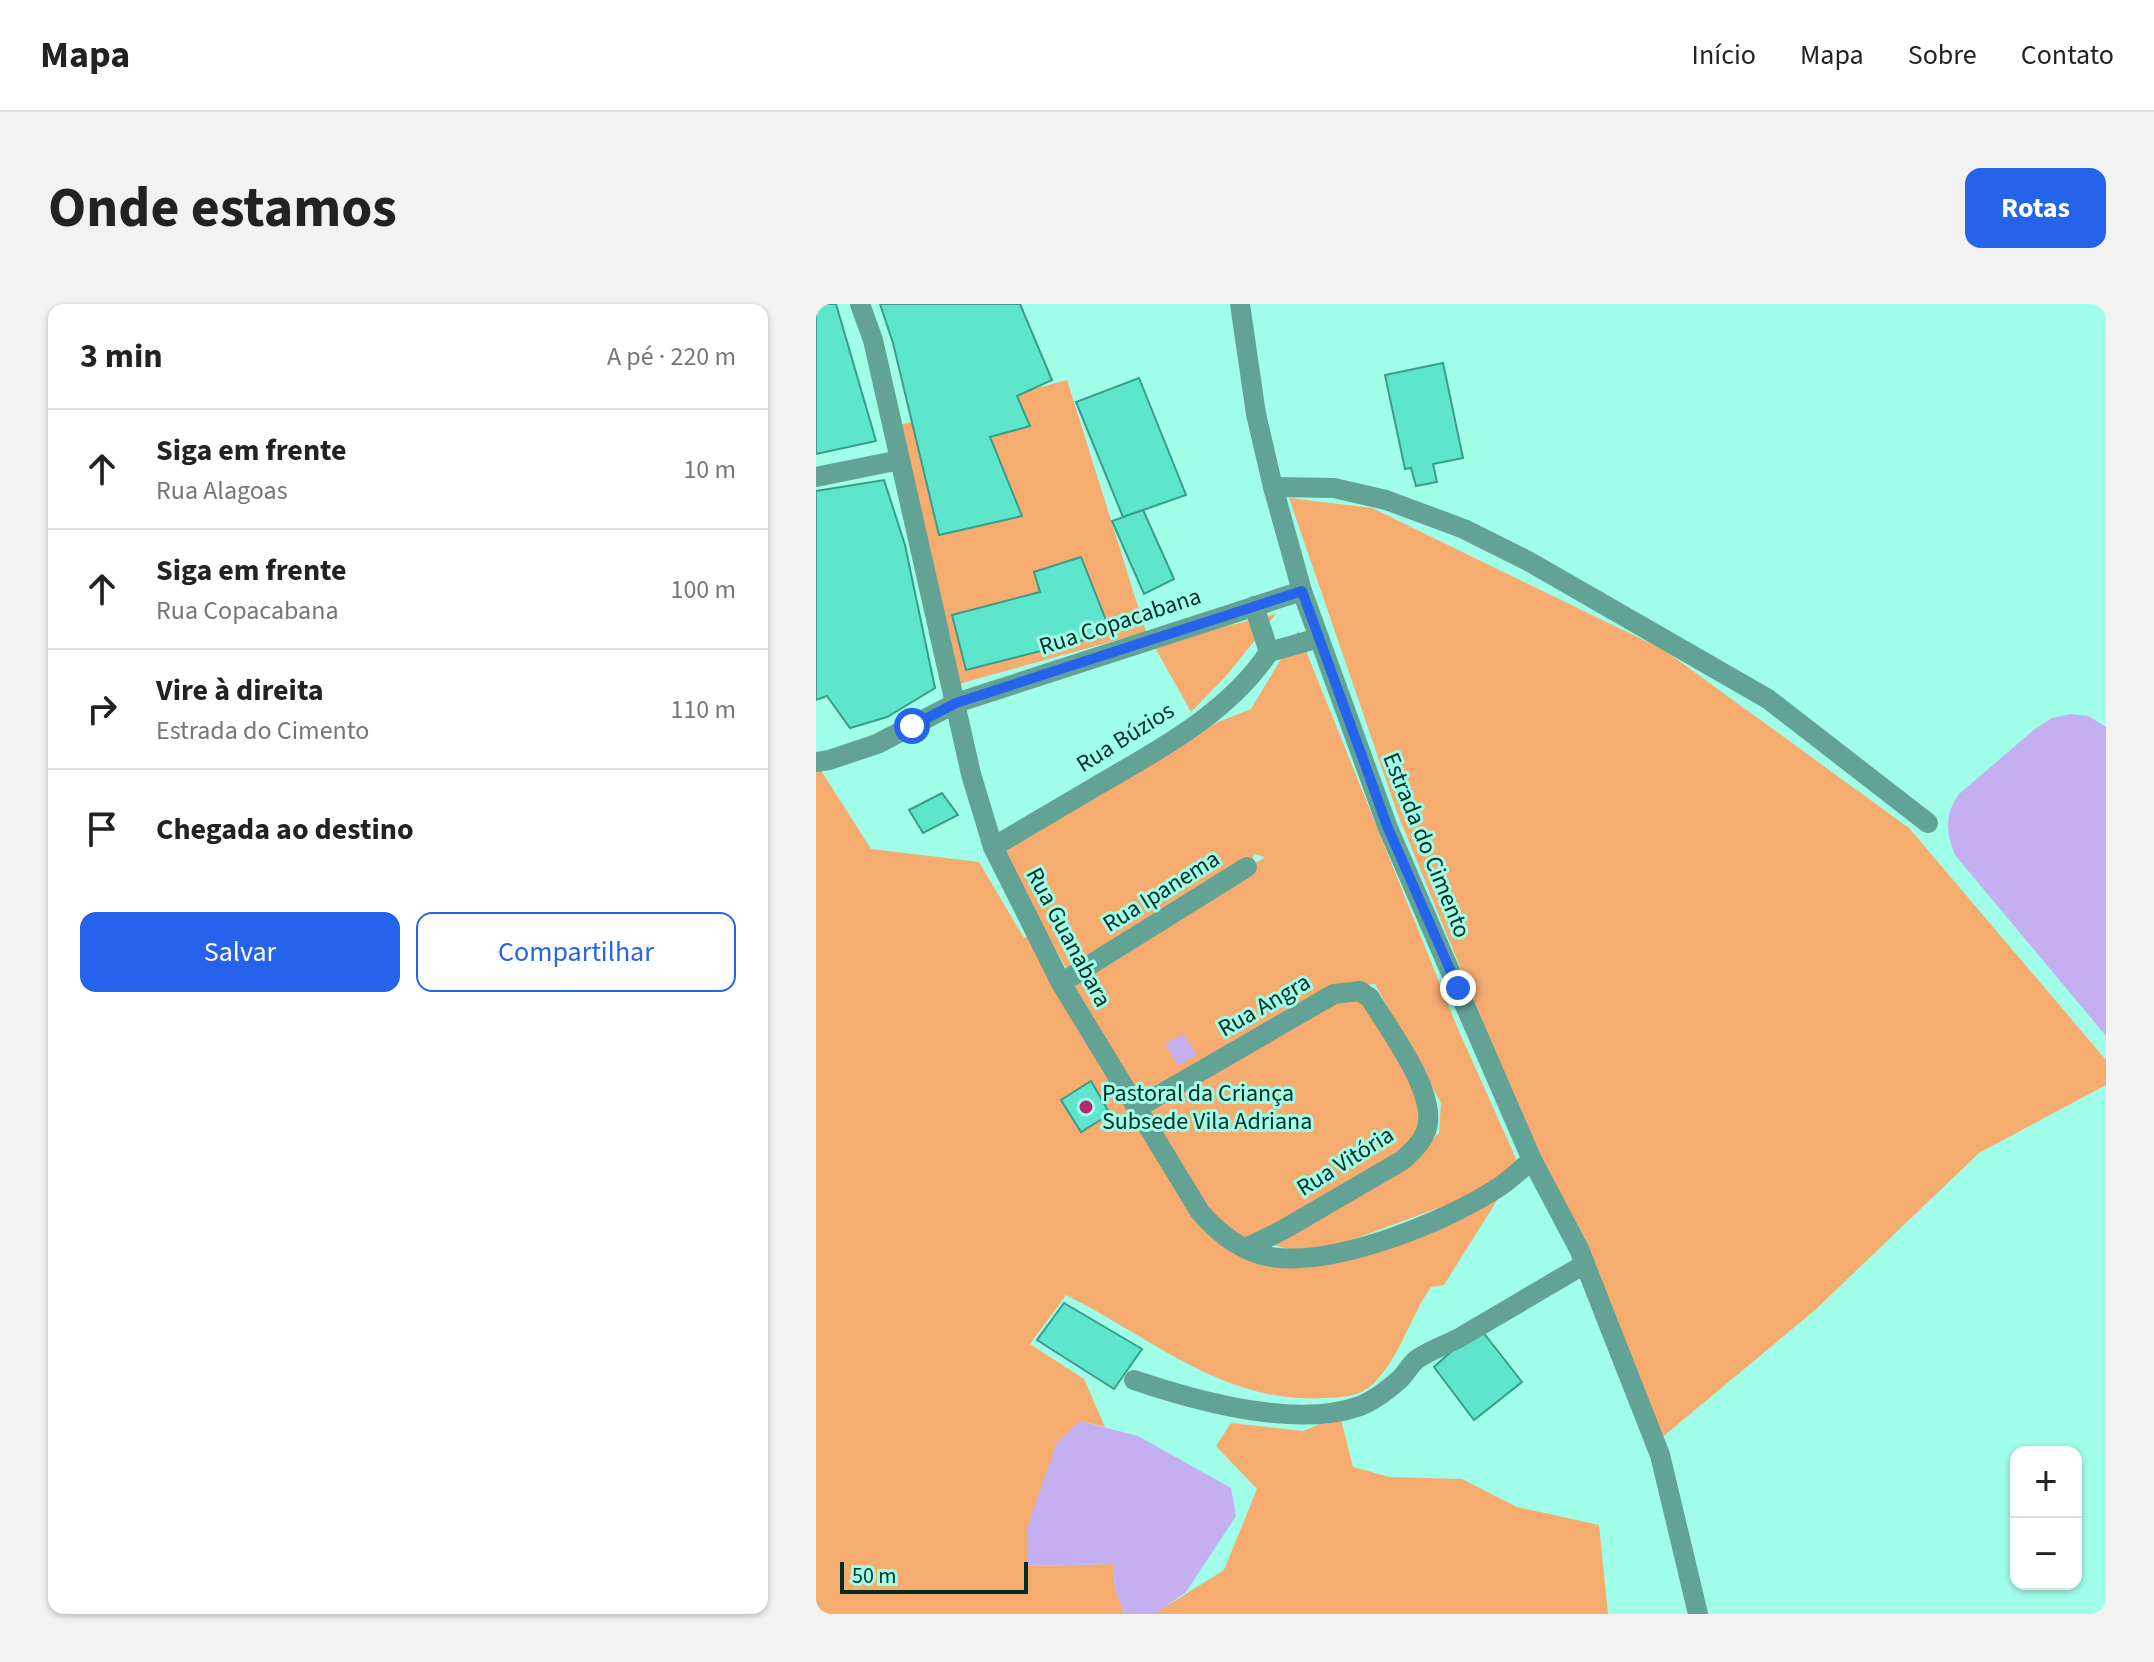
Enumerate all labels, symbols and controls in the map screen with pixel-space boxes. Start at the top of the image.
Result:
text: Mapa [40,28,130,82]
text: Início [1692,35,1756,75]
text: Mapa [1800,35,1864,75]
text: Sobre [1908,35,1977,75]
text: Contato [2021,35,2114,75]
button: Rotas [1965,168,2106,248]
text: Onde estamos [48,169,397,248]
text: 3 min [80,332,163,381]
text: A pé · 220 m [607,338,736,375]
text: Siga em frente [156,429,347,472]
icon: ahead [80,447,124,491]
text: 10 m [683,451,736,488]
text: Rua Alagoas [156,472,288,509]
text: Siga em frente [156,549,347,592]
icon: ahead [80,567,124,611]
text: 100 m [670,571,736,608]
street label: Rua Copacabana [1035,579,1206,664]
text: Rua Copacabana [156,592,339,629]
text: Vire à direita [156,669,324,712]
icon: right [80,687,124,731]
text: 110 m [670,691,736,728]
street label: Rua Búzios [1069,693,1181,781]
route start [894,708,930,744]
text: Estrada do Cimento [156,712,369,749]
street label: Estrada do Cimento [1373,747,1480,943]
icon: arrive [80,807,124,851]
text: Chegada ao destino [156,808,414,851]
street label: Rua Ipanema [1096,842,1227,941]
street label: Rua Guanabara [1017,861,1120,1013]
button: Salvar [80,912,400,992]
button: Compartilhar [416,912,736,992]
street label: Rua Angra [1211,965,1317,1046]
route end [1440,970,1476,1006]
place label: Pastoral da Criança Subsede Vila Adriana [1102,1076,1312,1139]
marker: Pastoral da Criança Subsede Vila Adriana [1077,1098,1095,1116]
street label: Rua Vitória [1290,1118,1401,1205]
map controls [2010,1446,2082,1590]
button: + [2010,1446,2082,1518]
button: − [2010,1518,2082,1590]
scale bar [840,1558,1028,1594]
text: 50 m [852,1560,897,1592]

